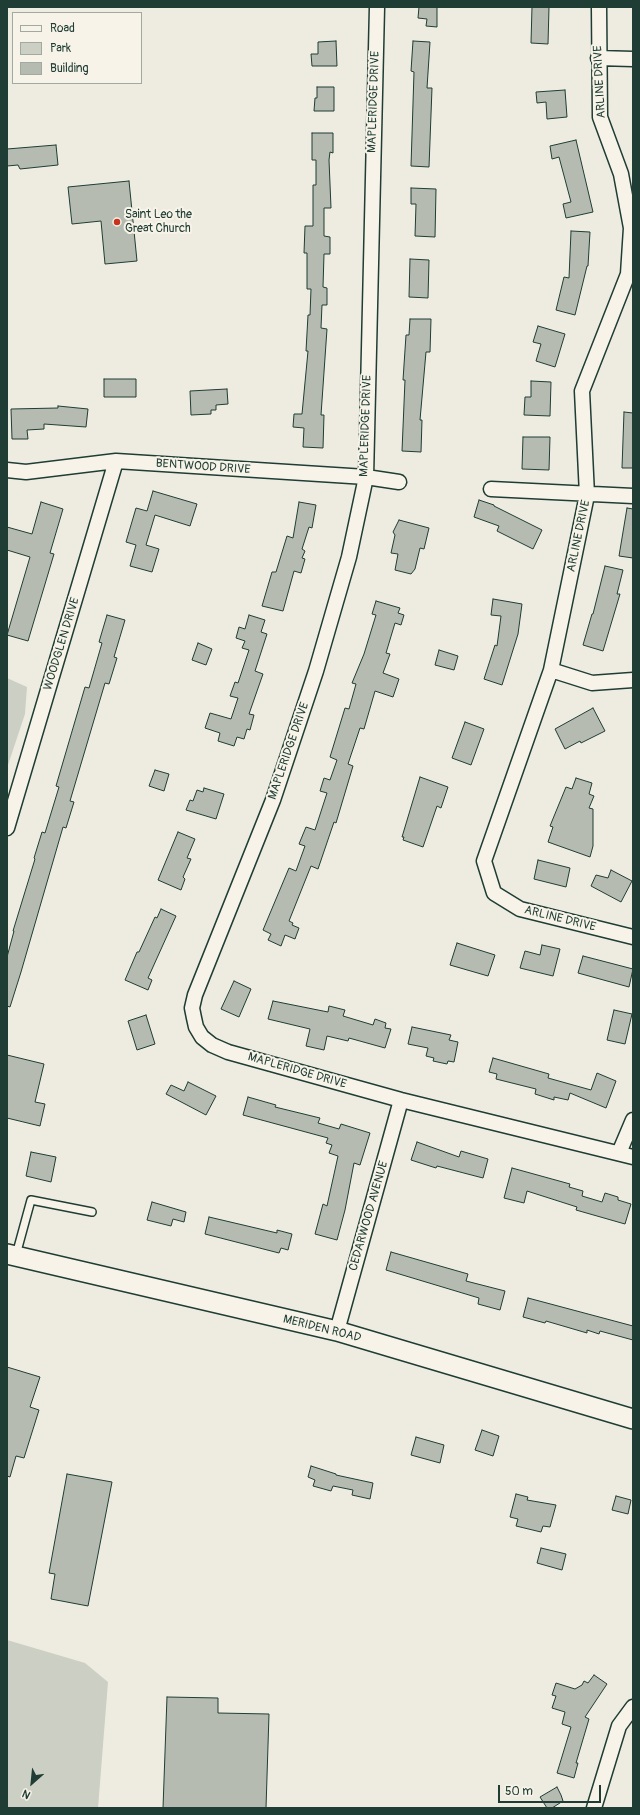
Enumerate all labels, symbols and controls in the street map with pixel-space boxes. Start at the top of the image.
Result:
legend [12,12,142,84]
text: Road [50,21,75,36]
text: Park [50,41,71,56]
street label: ARLINE DRIVE [591,45,609,119]
street label: MAPLERIDGE DRIVE [365,51,383,153]
text: Building [50,61,89,76]
place label: Saint Leo the Great Church [125,208,192,236]
marker: Saint Leo the Great Church [112,217,122,227]
street label: MAPLERIDGE DRIVE [357,375,375,477]
street label: BENTWOOD DRIVE [155,457,251,477]
street label: ARLINE DRIVE [564,499,594,573]
street label: WOODGLEN DRIVE [41,596,83,692]
street label: MAPLERIDGE DRIVE [266,700,312,802]
street label: ARLINE DRIVE [523,903,597,935]
street label: MAPLERIDGE DRIVE [246,1050,348,1092]
street label: CEDARWOOD AVENUE [346,1159,392,1273]
street label: MERIDEN ROAD [282,1312,362,1346]
north arrow [12,1763,52,1803]
scale bar [500,1777,603,1803]
text: 50 m [505,1784,533,1799]
text: N [20,1787,33,1802]

